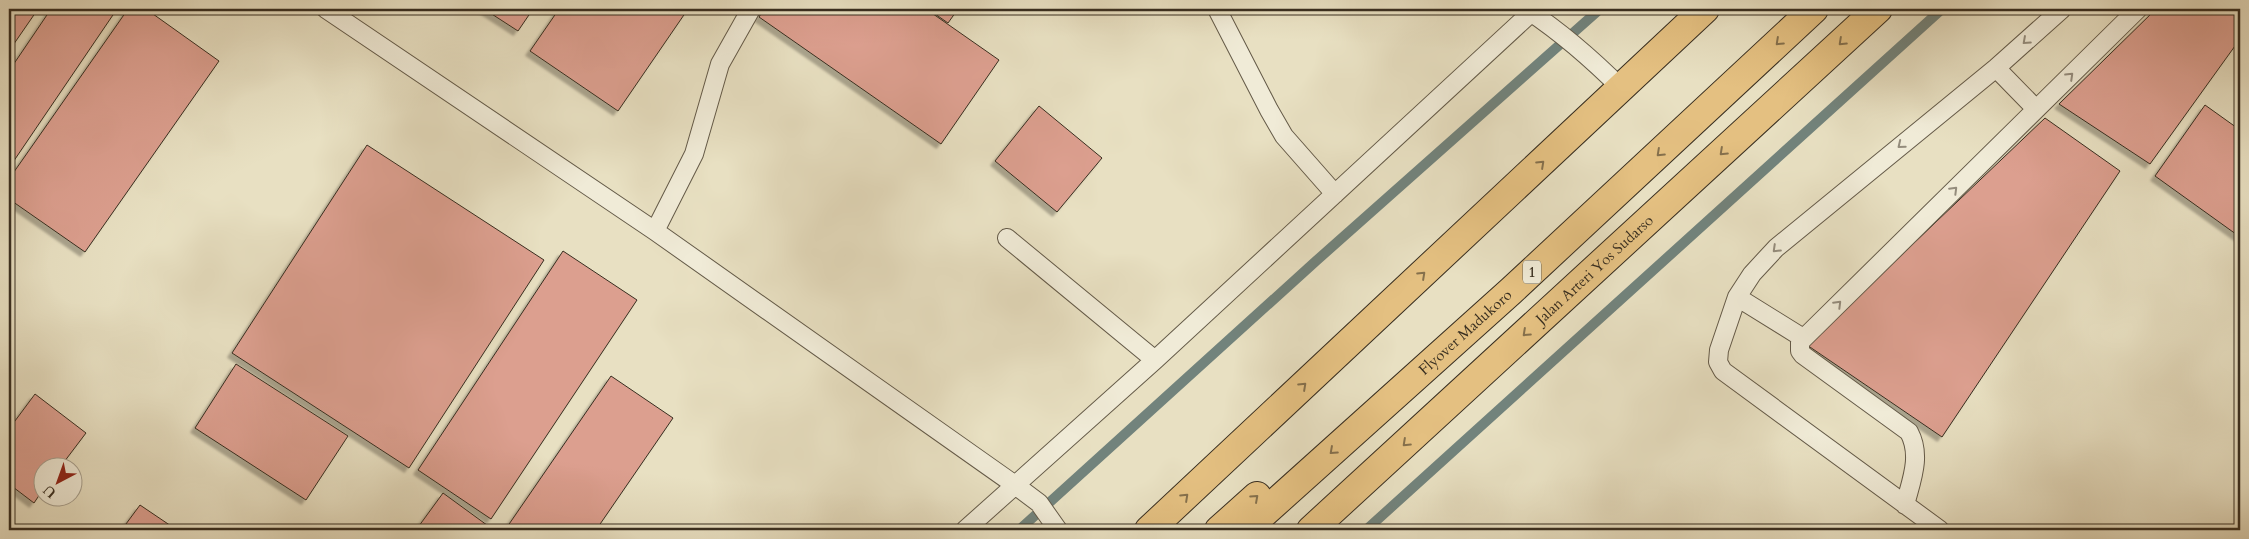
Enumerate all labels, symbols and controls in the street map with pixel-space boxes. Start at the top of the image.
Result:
one-way arrow [2022,35,2031,44]
one-way arrow [1775,36,1784,45]
one-way arrow [1839,36,1848,45]
one-way arrow [2064,73,2073,82]
one-way arrow [1898,140,1907,148]
one-way arrow [1719,146,1728,155]
one-way arrow [1656,147,1665,156]
one-way arrow [1536,161,1545,170]
one-way arrow [1948,186,1957,195]
street label: Jalan Arteri Yos Sudarso [1530,210,1658,330]
one-way arrow [1772,243,1781,252]
road number: 1 [1523,260,1541,284]
one-way arrow [1417,272,1426,281]
street label: Flyover Madukoro [1414,285,1516,379]
one-way arrow [1832,300,1841,309]
one-way arrow [1522,327,1531,336]
one-way arrow [1298,383,1307,392]
one-way arrow [1403,437,1412,446]
one-way arrow [1330,445,1339,454]
north arrow [32,456,82,506]
text: U [39,480,60,502]
one-way arrow [1179,494,1188,503]
one-way arrow [1249,495,1258,504]

